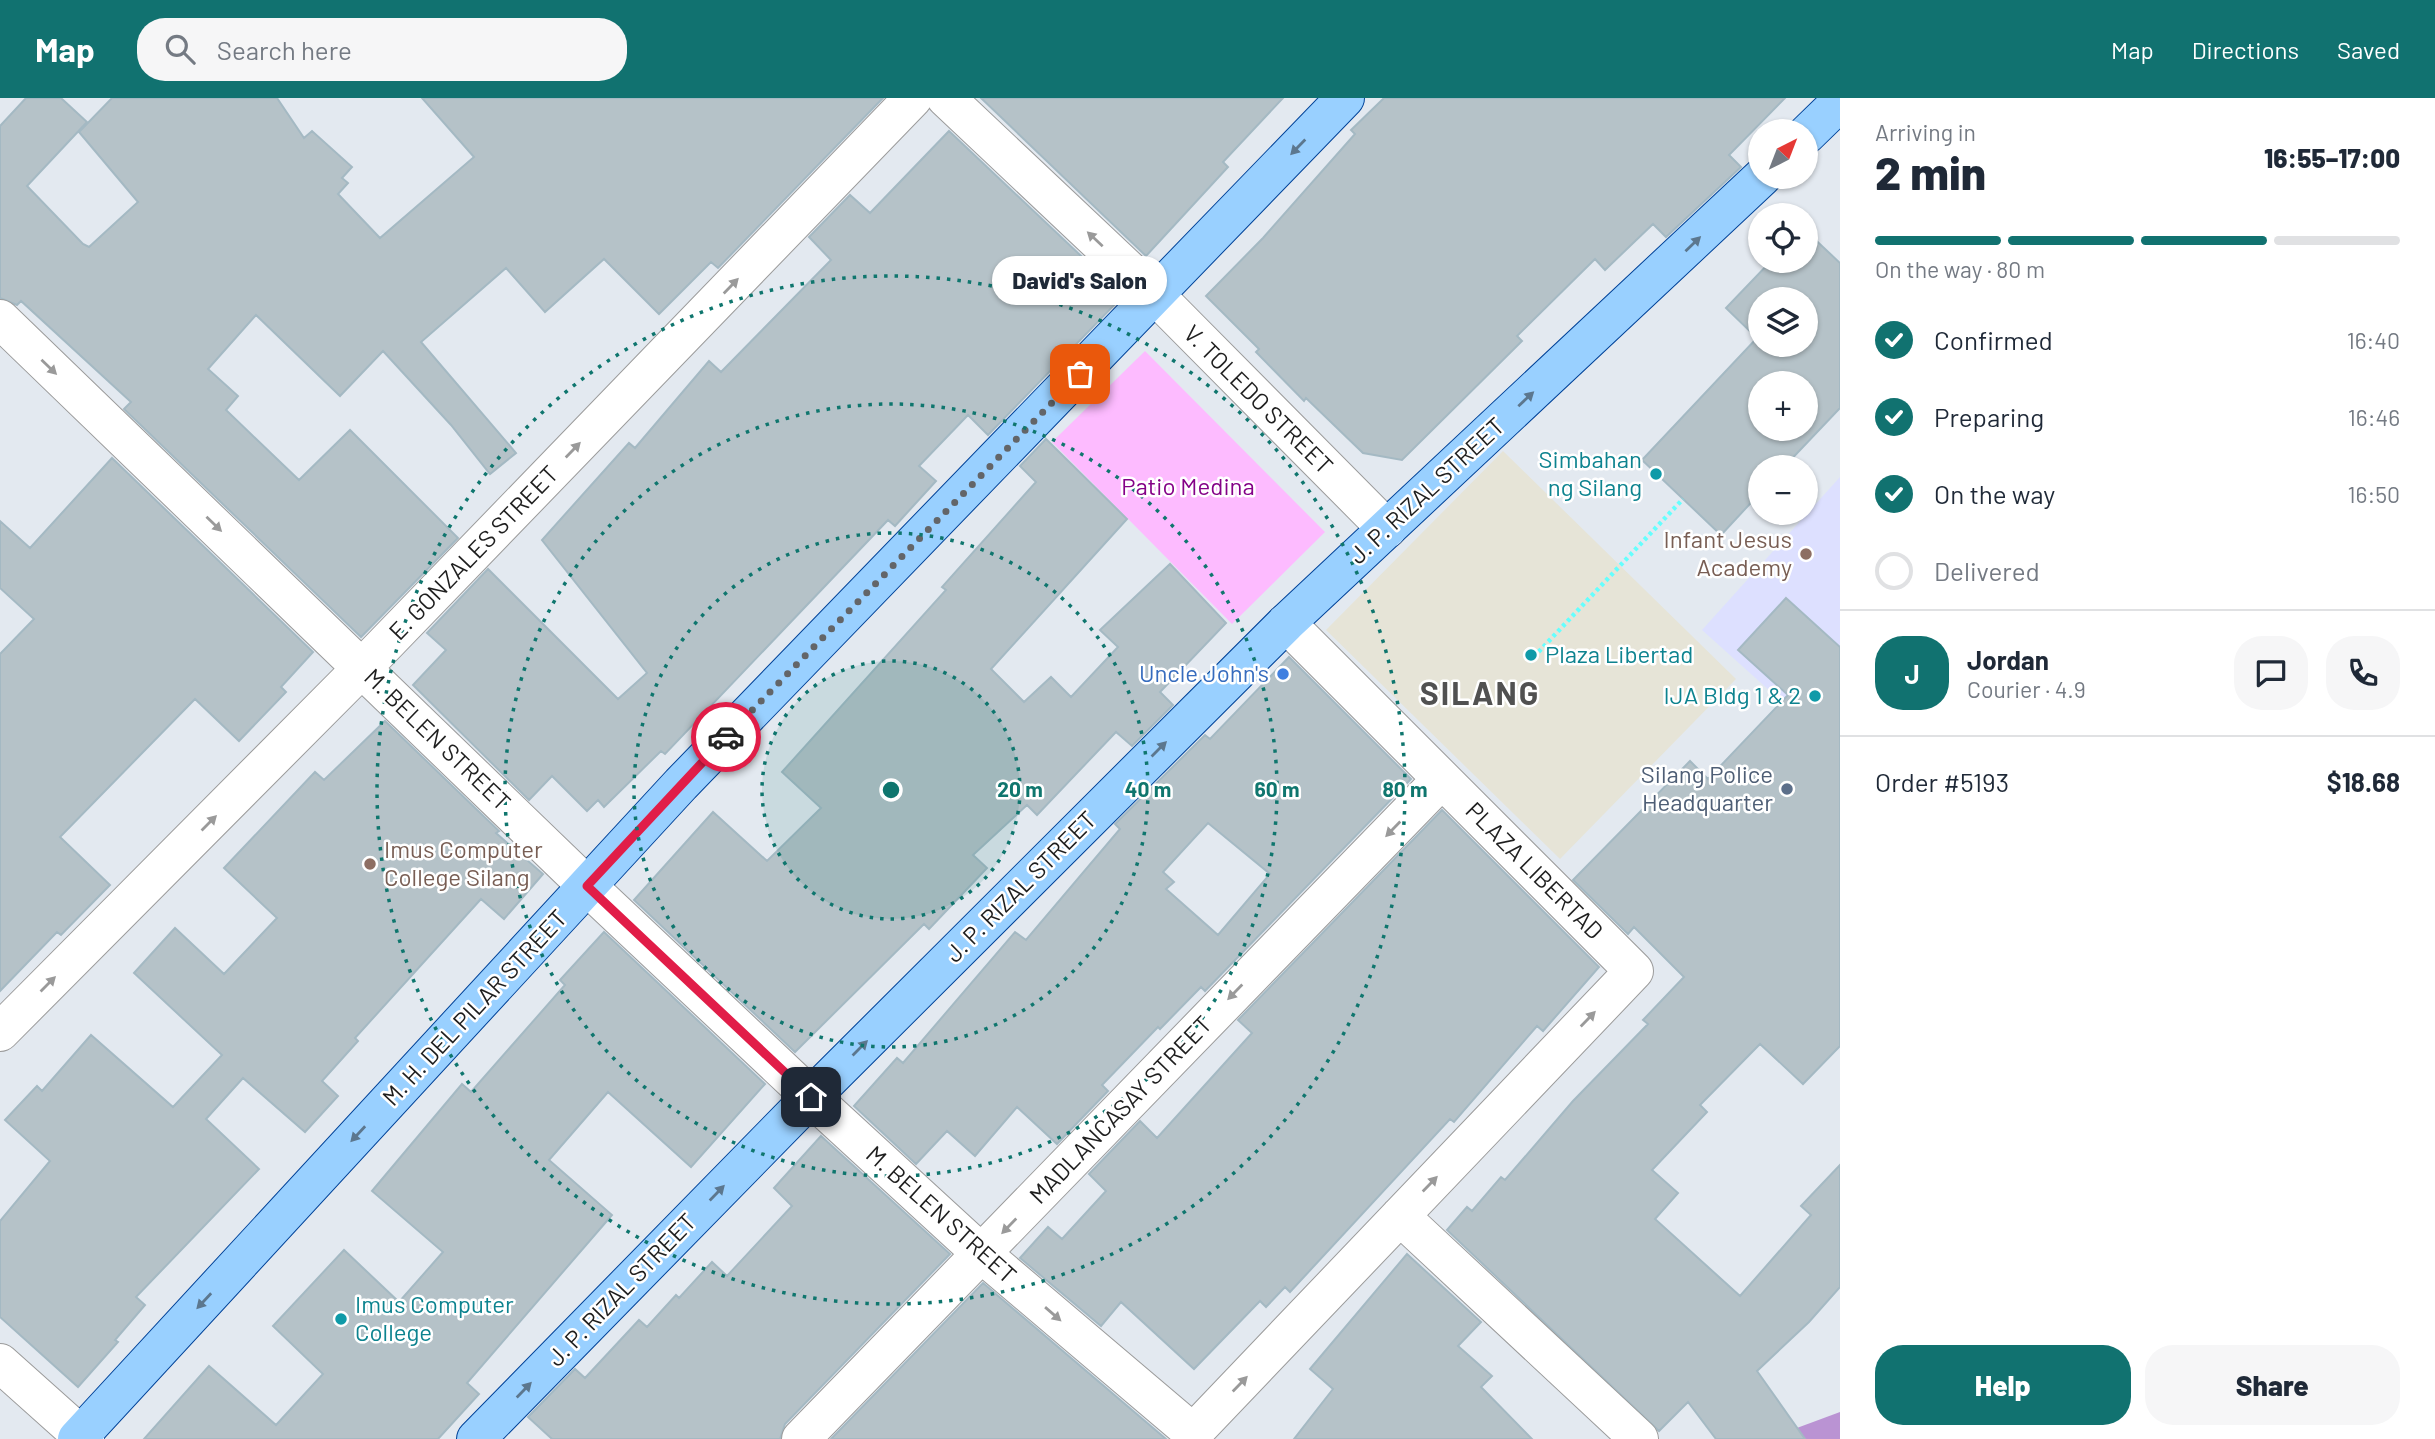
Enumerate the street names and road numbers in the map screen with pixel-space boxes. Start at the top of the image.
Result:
street label: V. TOLEDO STREET [1179,318,1340,479]
street label: J. P. RIZAL STREET [1342,411,1510,569]
street label: E. GONZALES STREET [382,459,564,645]
street label: M. BELEN STREET [359,662,517,816]
street label: PLAZA LIBERTAD [1460,795,1610,945]
street label: J. P. RIZAL STREET [938,804,1101,967]
street label: M. H. DEL PILAR STREET [376,903,572,1111]
street label: MADLANCASAY STREET [1023,1009,1217,1209]
street label: M. BELEN STREET [861,1139,1023,1289]
street label: J. P. RIZAL STREET [541,1206,701,1371]

